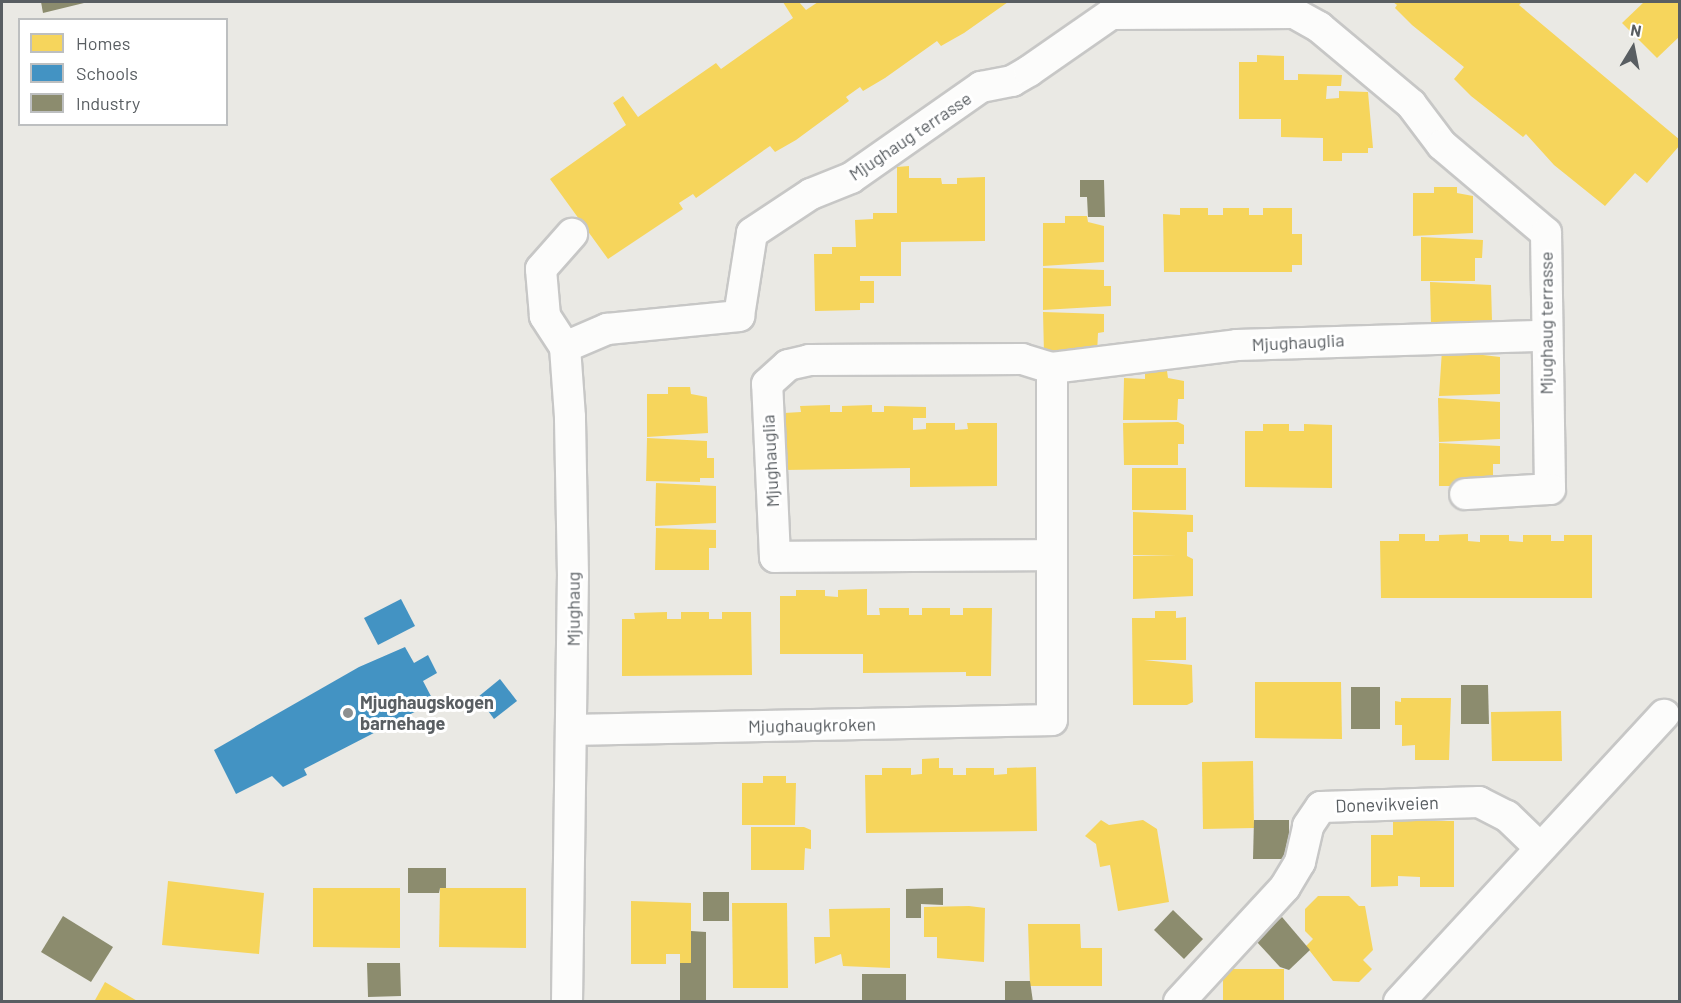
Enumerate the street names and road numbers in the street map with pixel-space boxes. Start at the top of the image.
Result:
street label: Mjughaug terrasse [845,87,975,185]
street label: Mjughaug terrasse [1535,251,1557,395]
street label: Mjughauglia [1251,329,1345,355]
street label: Mjughauglia [757,414,783,508]
street label: Mjughaug [562,572,584,646]
street label: Mjughaugkroken [748,713,876,737]
street label: Donevikveien [1335,791,1439,817]

